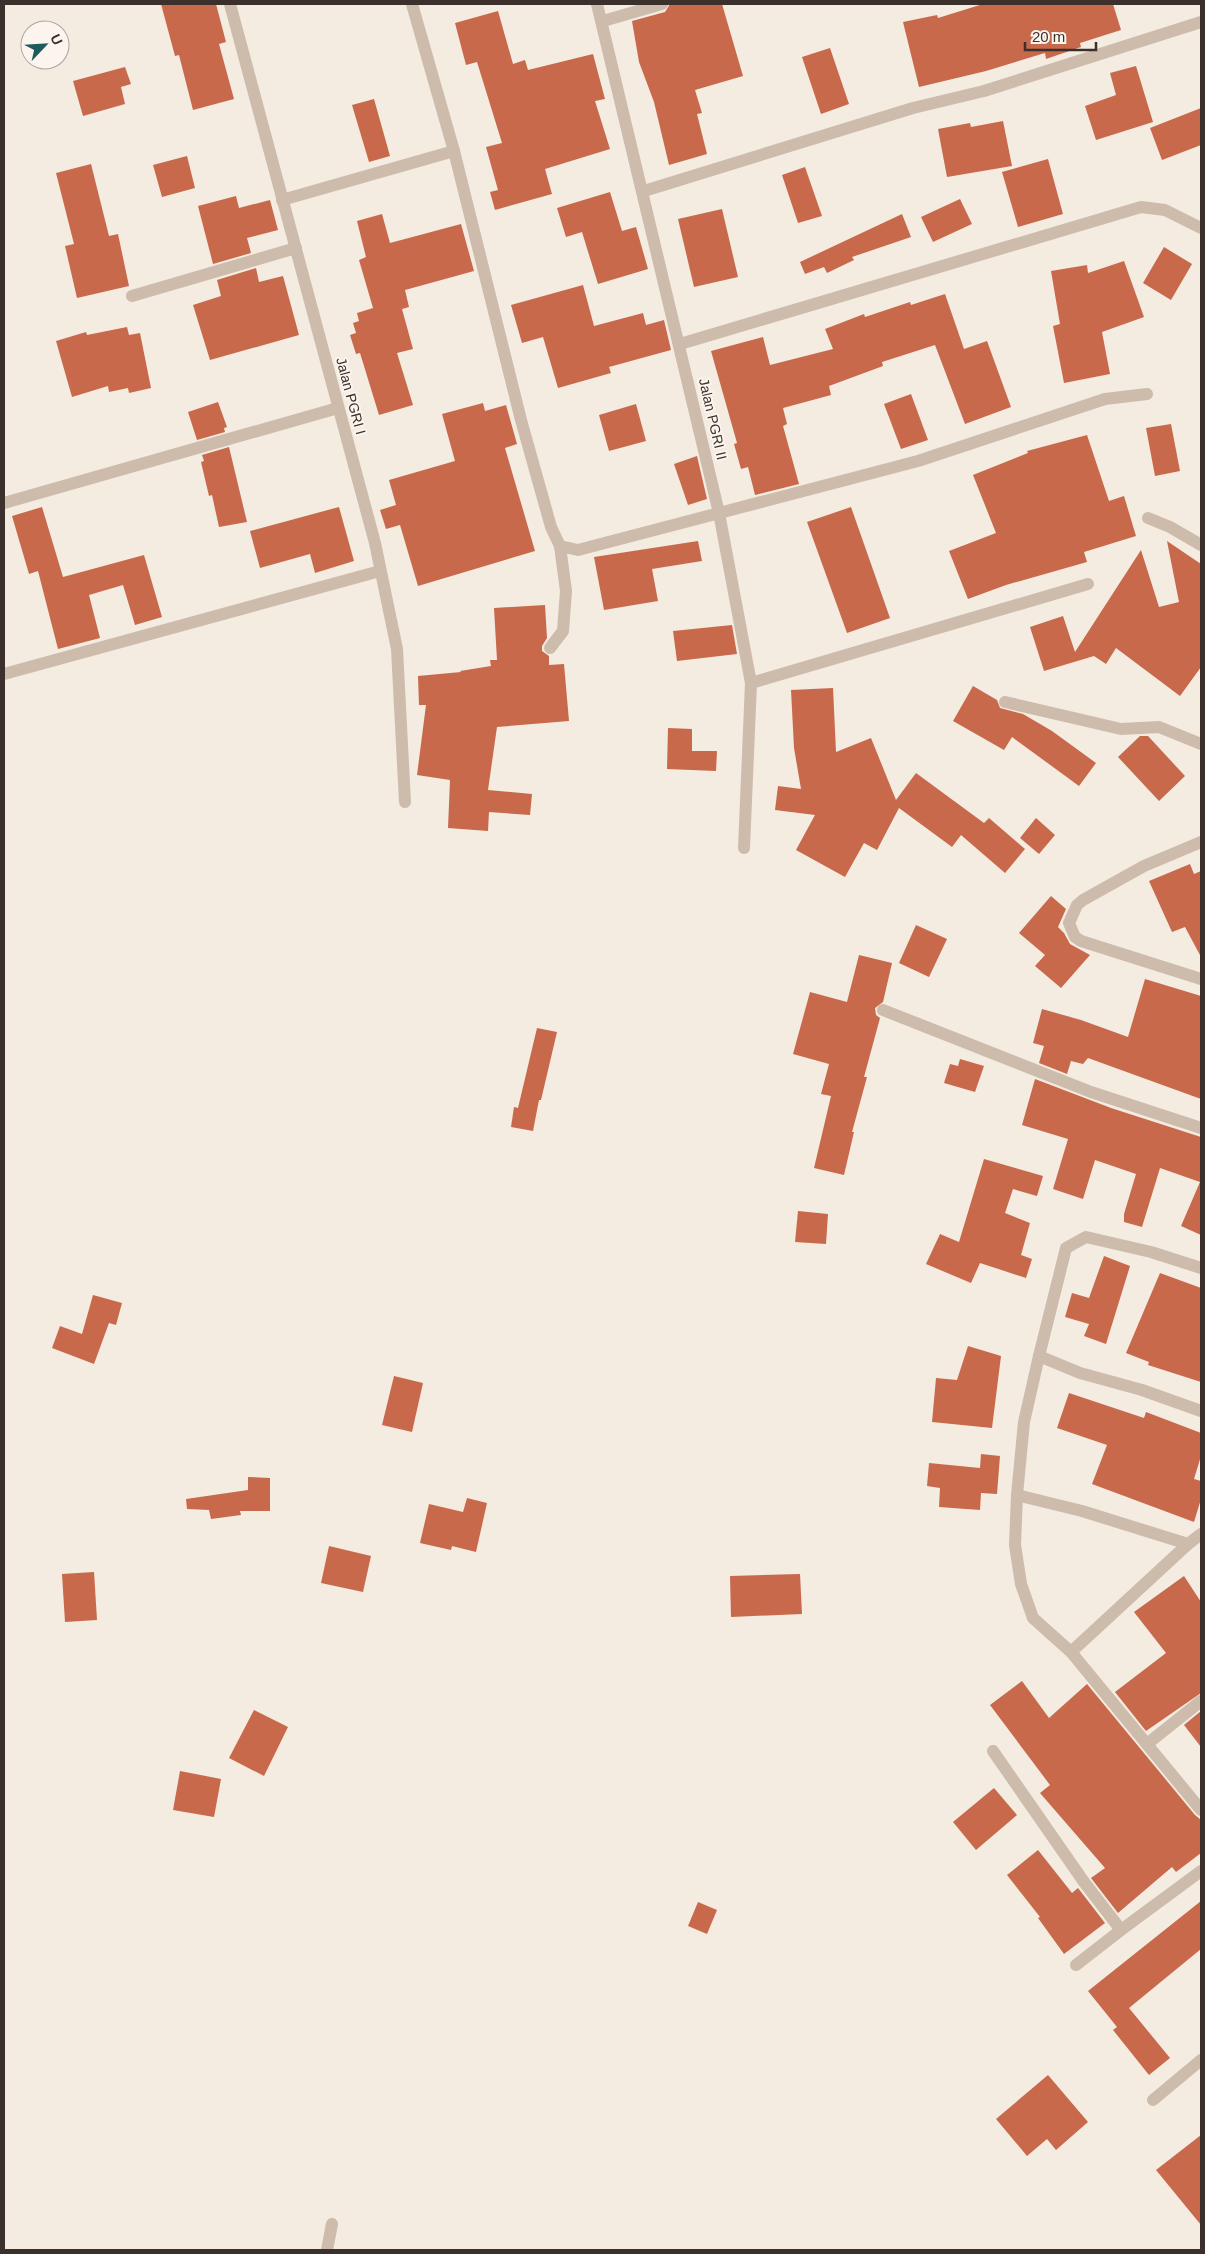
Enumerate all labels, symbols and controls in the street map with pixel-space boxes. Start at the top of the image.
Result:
north arrow [20,20,70,70]
scale bar [1025,20,1096,52]
text: 20 m [1032,28,1065,45]
text: U [47,32,66,47]
street label: Jalan PGRI I [333,356,369,436]
street label: Jalan PGRI II [696,377,730,461]

